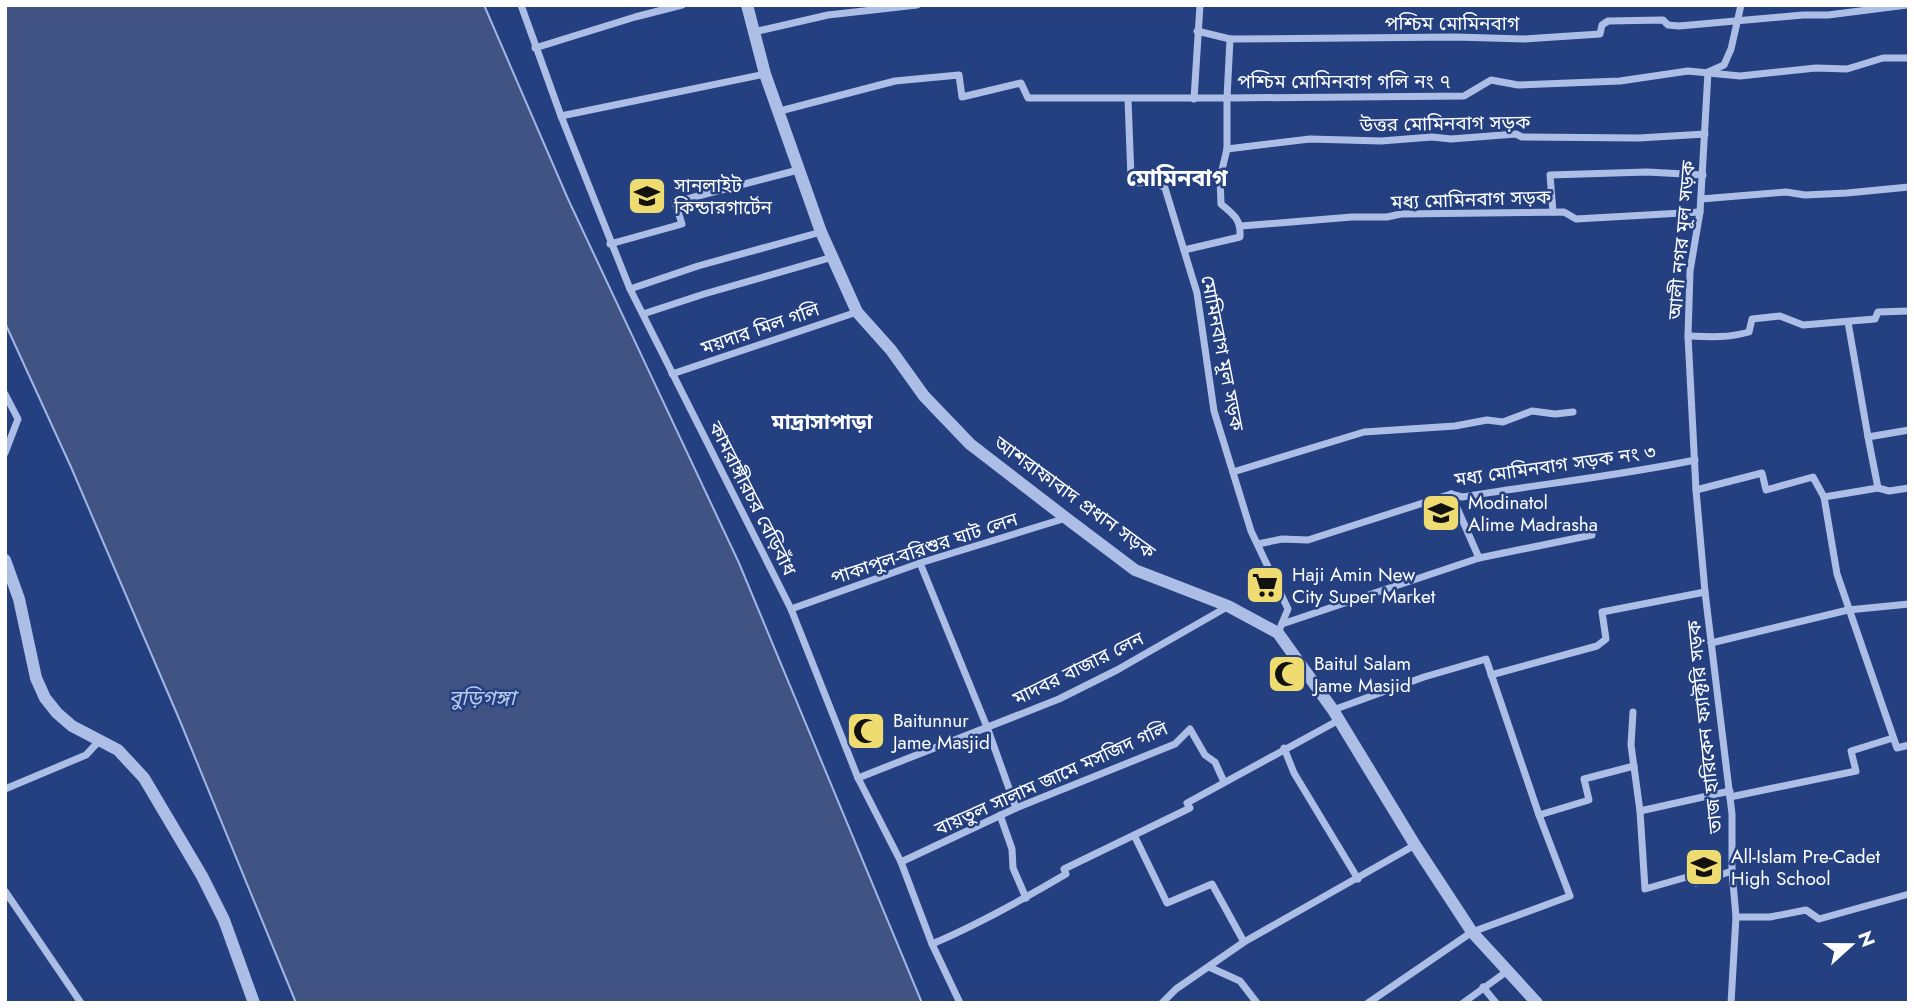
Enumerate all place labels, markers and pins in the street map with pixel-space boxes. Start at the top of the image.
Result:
place label: সানলাইট কিন্ডারগার্টেন [673,172,773,221]
school or university icon: সানলাইট কিন্ডারগার্টেন [626,175,668,217]
place label: Modinatol Alime Madrasha [1468,489,1598,538]
school or university icon: Modinatol Alime Madrasha [1420,492,1462,534]
place label: Haji Amin New City Super Market [1292,561,1436,610]
supermarket icon: Haji Amin New City Super Market [1244,564,1286,606]
place label: Baitul Salam Jame Masjid [1311,650,1411,699]
mosque icon: Baitul Salam Jame Masjid [1266,653,1308,695]
place label: Baitunnur Jame Masjid [890,707,990,756]
mosque icon: Baitunnur Jame Masjid [845,710,887,752]
place label: All-Islam Pre-Cadet High School [1731,843,1880,892]
school or university icon: All-Islam Pre-Cadet High School [1683,846,1725,888]

